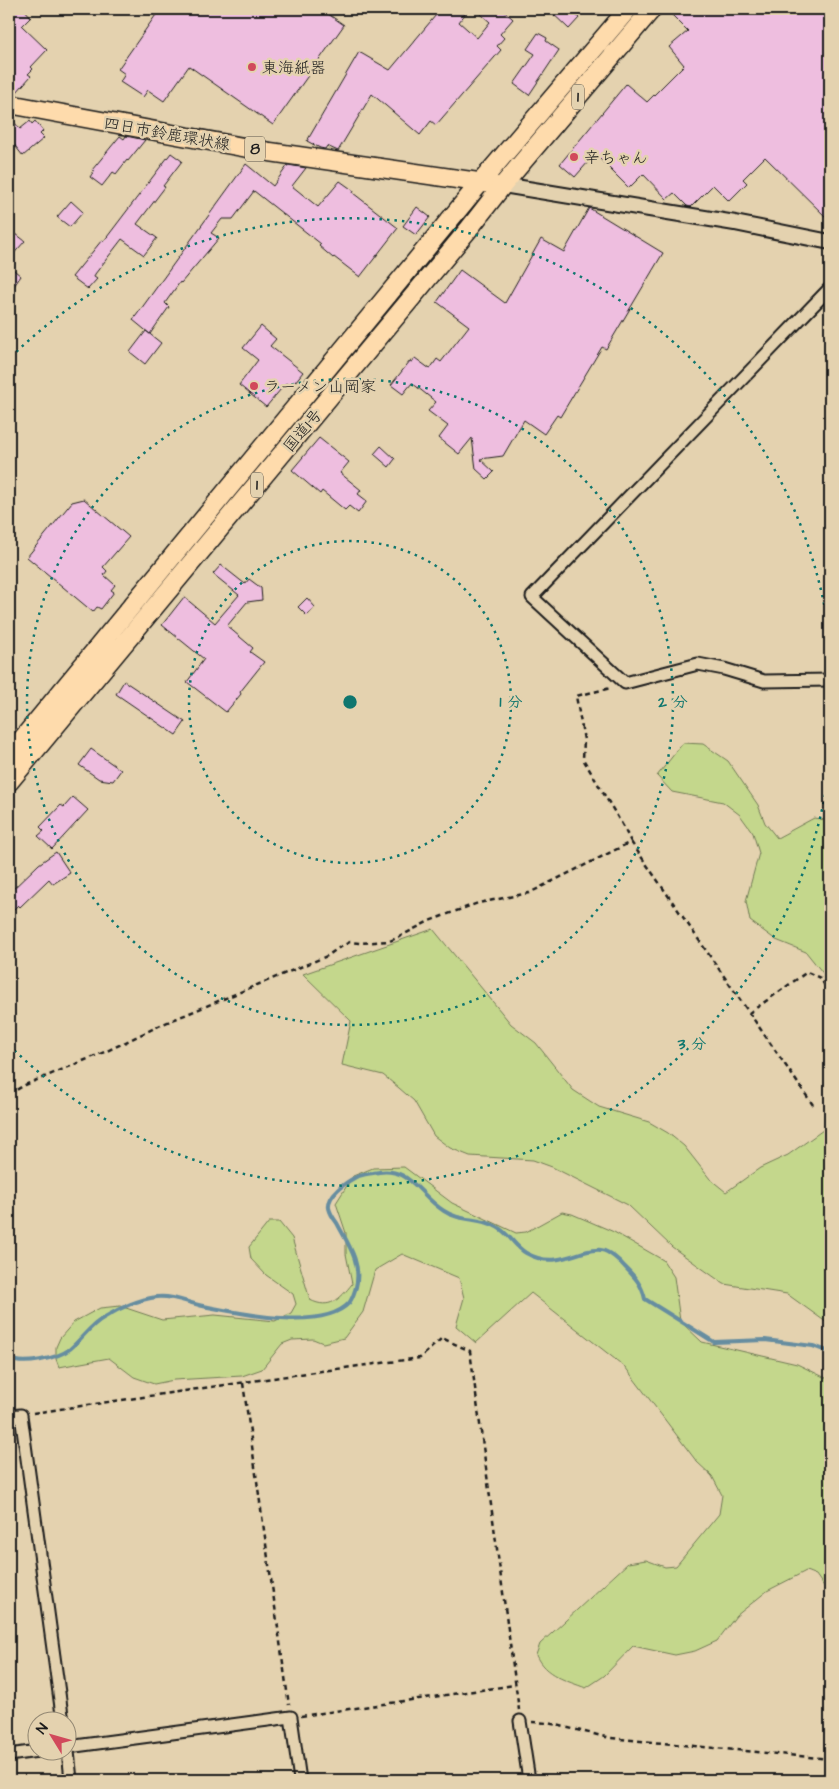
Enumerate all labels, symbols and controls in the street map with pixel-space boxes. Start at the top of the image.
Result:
place label: 東海紙器 [262,57,326,79]
marker: 東海紙器 [246,61,258,73]
road number: 1 [572,84,584,110]
street label: 四日市鈴鹿環状線 [102,112,232,156]
road number: 8 [245,136,265,162]
place label: 辛ちゃん [584,147,648,169]
marker: 辛ちゃん [568,151,580,163]
place label: ラーメン山岡家 [264,376,376,398]
marker: ラーメン山岡家 [248,380,260,392]
street label: 国道1号 [278,404,327,457]
road number: 1 [251,472,263,498]
text: 1 分 [500,692,522,713]
text: 2 分 [657,692,688,713]
centre of rings [341,693,359,711]
text: 3 分 [677,1034,706,1055]
north arrow [28,1712,78,1762]
text: N [32,1719,53,1738]

